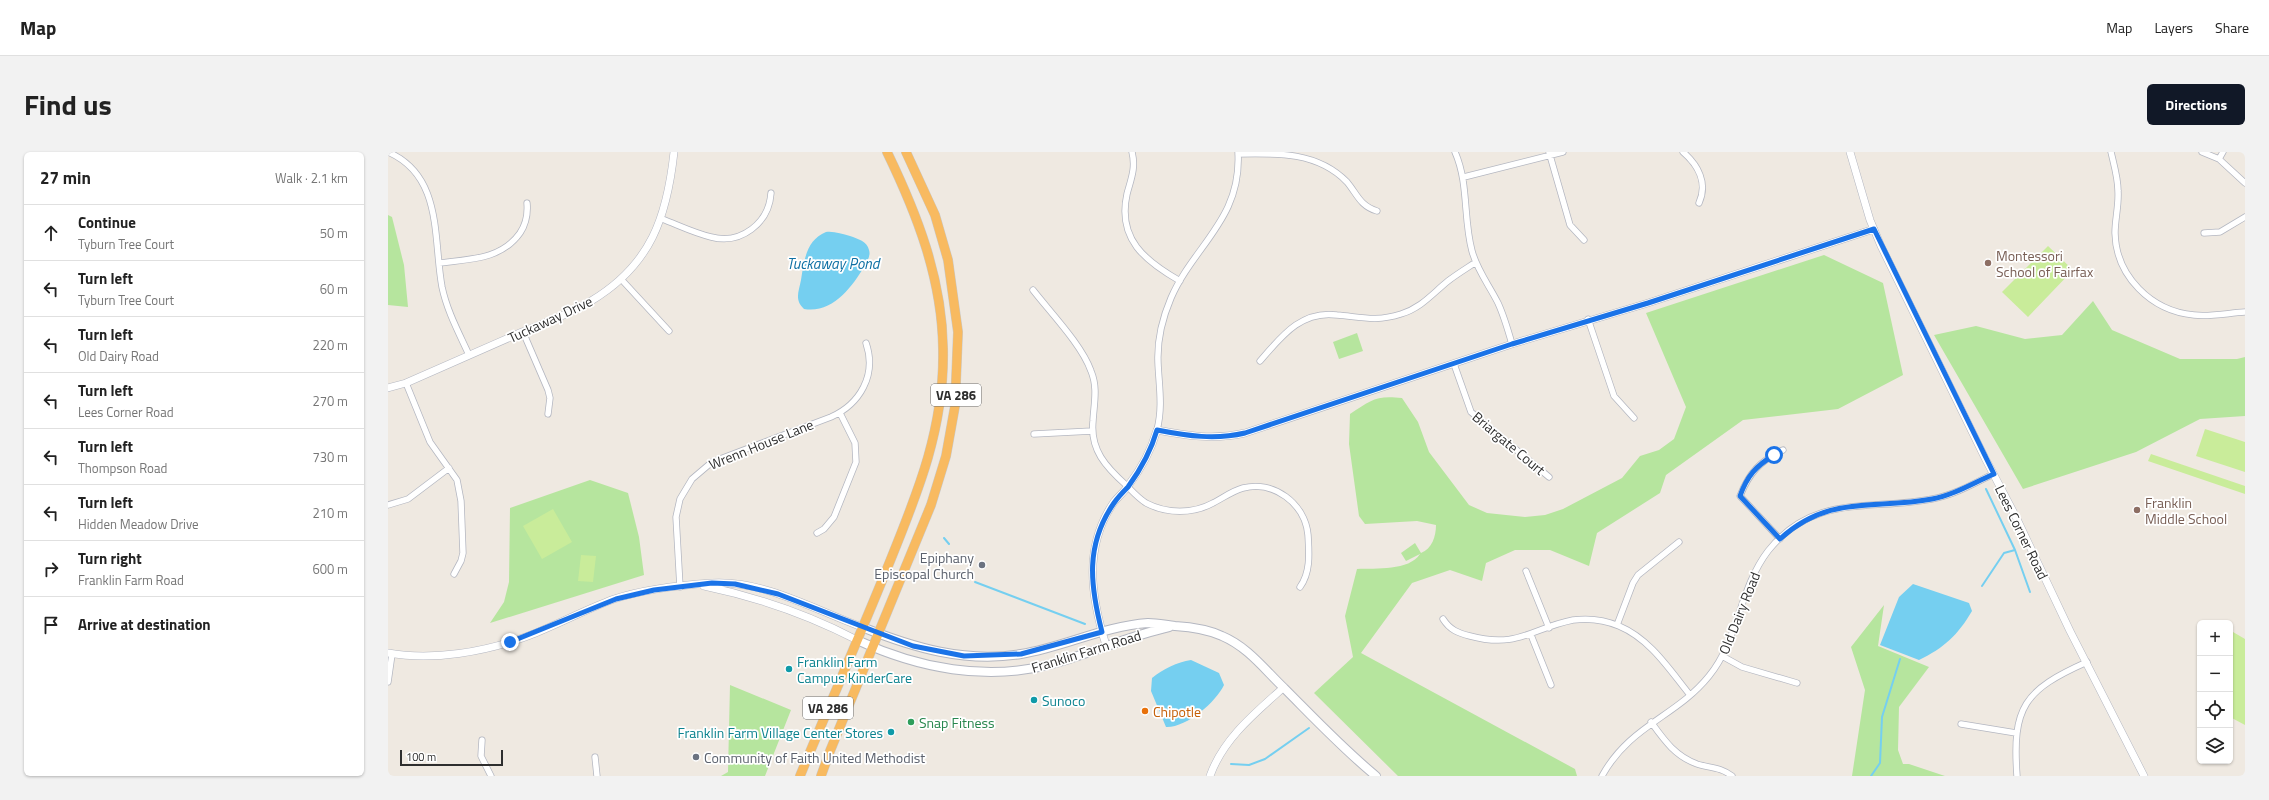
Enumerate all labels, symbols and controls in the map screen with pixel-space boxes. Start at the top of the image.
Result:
text: Map [20,13,56,42]
text: Map [2106,17,2132,38]
text: Layers [2154,17,2193,38]
text: Share [2215,17,2249,38]
text: Find us [24,83,112,126]
button: Directions [2147,84,2245,125]
text: 27 min [40,165,91,191]
text: Walk · 2.1 km [275,168,348,188]
text: Continue [78,211,136,234]
icon: ahead [40,222,62,244]
text: 50 m [320,223,348,243]
text: Tyburn Tree Court [78,234,174,254]
place label: Montessori School of Fairfax [1996,245,2094,282]
water label: Tuckaway Pond [787,252,881,275]
marker: Montessori School of Fairfax [1983,258,1993,268]
text: Turn left [78,267,133,290]
icon: left [40,278,62,300]
text: 60 m [320,279,348,299]
text: Tyburn Tree Court [78,290,174,310]
street label: Tuckaway Drive [504,290,596,348]
text: Turn left [78,323,133,346]
icon: left [40,334,62,356]
text: 220 m [312,335,348,355]
text: Old Dairy Road [78,346,159,366]
text: Turn left [78,379,133,402]
road number: VA 286 [931,384,981,406]
icon: left [40,390,62,412]
text: 270 m [312,391,348,411]
text: Lees Corner Road [78,402,174,422]
street label: Briargate Court [1468,406,1550,480]
street label: Wrenn House Lane [705,413,817,475]
text: Turn left [78,435,133,458]
icon: left [40,446,62,468]
route start [1765,446,1783,464]
text: 730 m [312,447,348,467]
text: Thompson Road [78,458,167,478]
street label: Lees Corner Road [1990,481,2054,583]
text: Turn left [78,491,133,514]
place label: Franklin Middle School [2145,492,2227,529]
icon: left [40,502,62,524]
text: 210 m [312,503,348,523]
marker: Franklin Middle School [2132,505,2142,515]
text: Hidden Meadow Drive [78,514,199,534]
text: Turn right [78,547,142,570]
place label: Epiphany Episcopal Church [874,547,974,584]
icon: right [40,558,62,580]
text: 600 m [312,559,348,579]
marker: Epiphany Episcopal Church [977,560,987,570]
street label: Old Dairy Road [1713,569,1765,657]
text: Franklin Farm Road [78,570,184,590]
text: Arrive at destination [78,613,211,636]
icon: arrive [40,614,62,636]
map controls [2197,620,2233,764]
button: + [2197,620,2233,656]
street label: Franklin Farm Road [1028,624,1144,678]
route end [501,633,519,651]
place label: Franklin Farm Campus KinderCare [797,651,912,688]
button: − [2197,656,2233,692]
marker: Franklin Farm Campus KinderCare [784,664,794,674]
place label: Sunoco [1042,690,1085,711]
button: locate [2197,692,2233,728]
marker: Sunoco [1029,695,1039,705]
road number: VA 286 [803,697,853,719]
place label: Chipotle [1153,701,1201,722]
marker: Chipotle [1140,706,1150,716]
place label: Snap Fitness [919,712,995,733]
marker: Snap Fitness [906,717,916,727]
place label: Franklin Farm Village Center Stores [677,722,883,743]
marker: Franklin Farm Village Center Stores [886,727,896,737]
button: layers [2197,728,2233,764]
place label: Community of Faith United Methodist [704,747,925,768]
scale bar [400,748,503,767]
text: 100 m [406,749,436,765]
marker: Community of Faith United Methodist [691,752,701,762]

